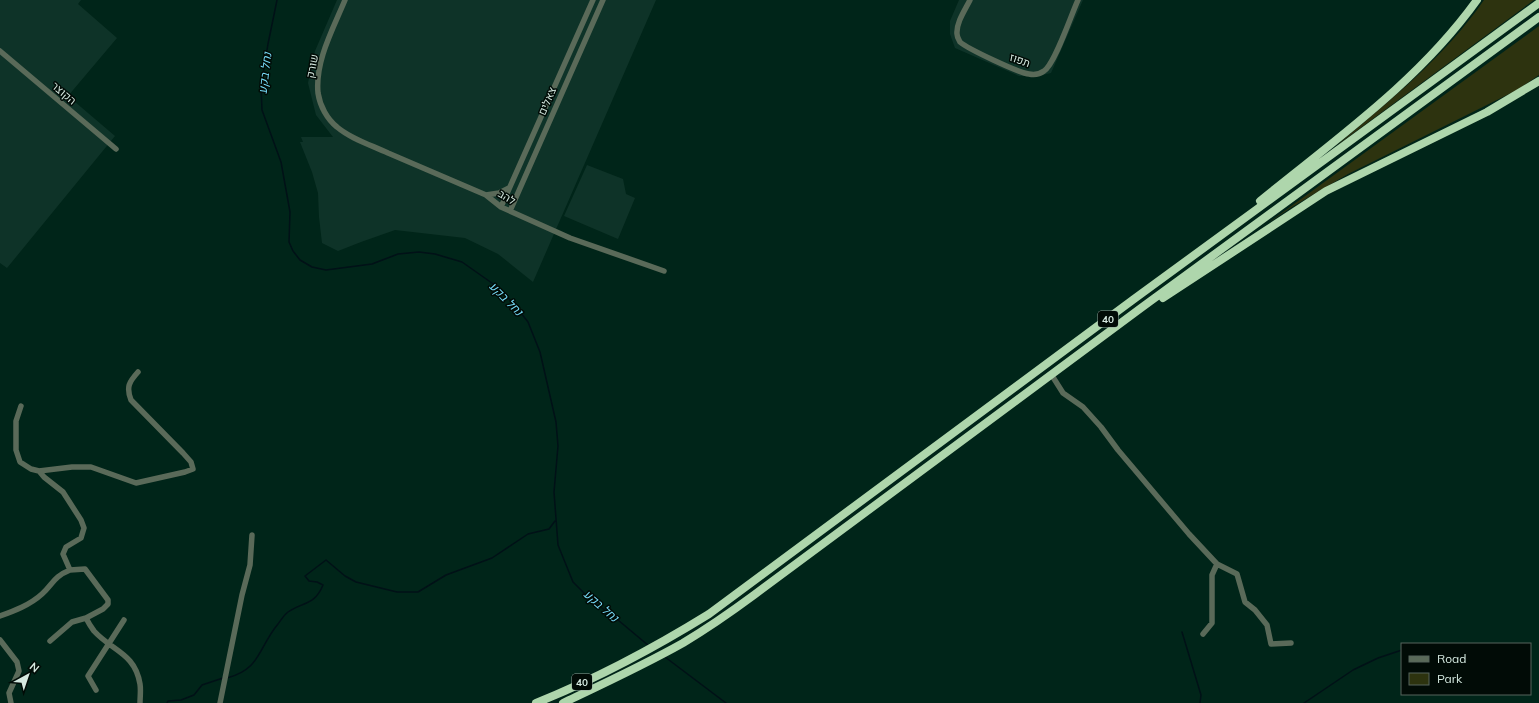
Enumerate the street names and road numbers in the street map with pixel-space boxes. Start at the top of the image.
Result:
street label: תפוז [1008,50,1032,70]
street label: שורק [303,53,321,79]
street label: הקוצר [49,79,79,107]
street label: צאלים [535,85,559,117]
street label: להב [496,186,519,208]
road number: 40 [1098,311,1118,327]
road number: 40 [572,674,592,690]

